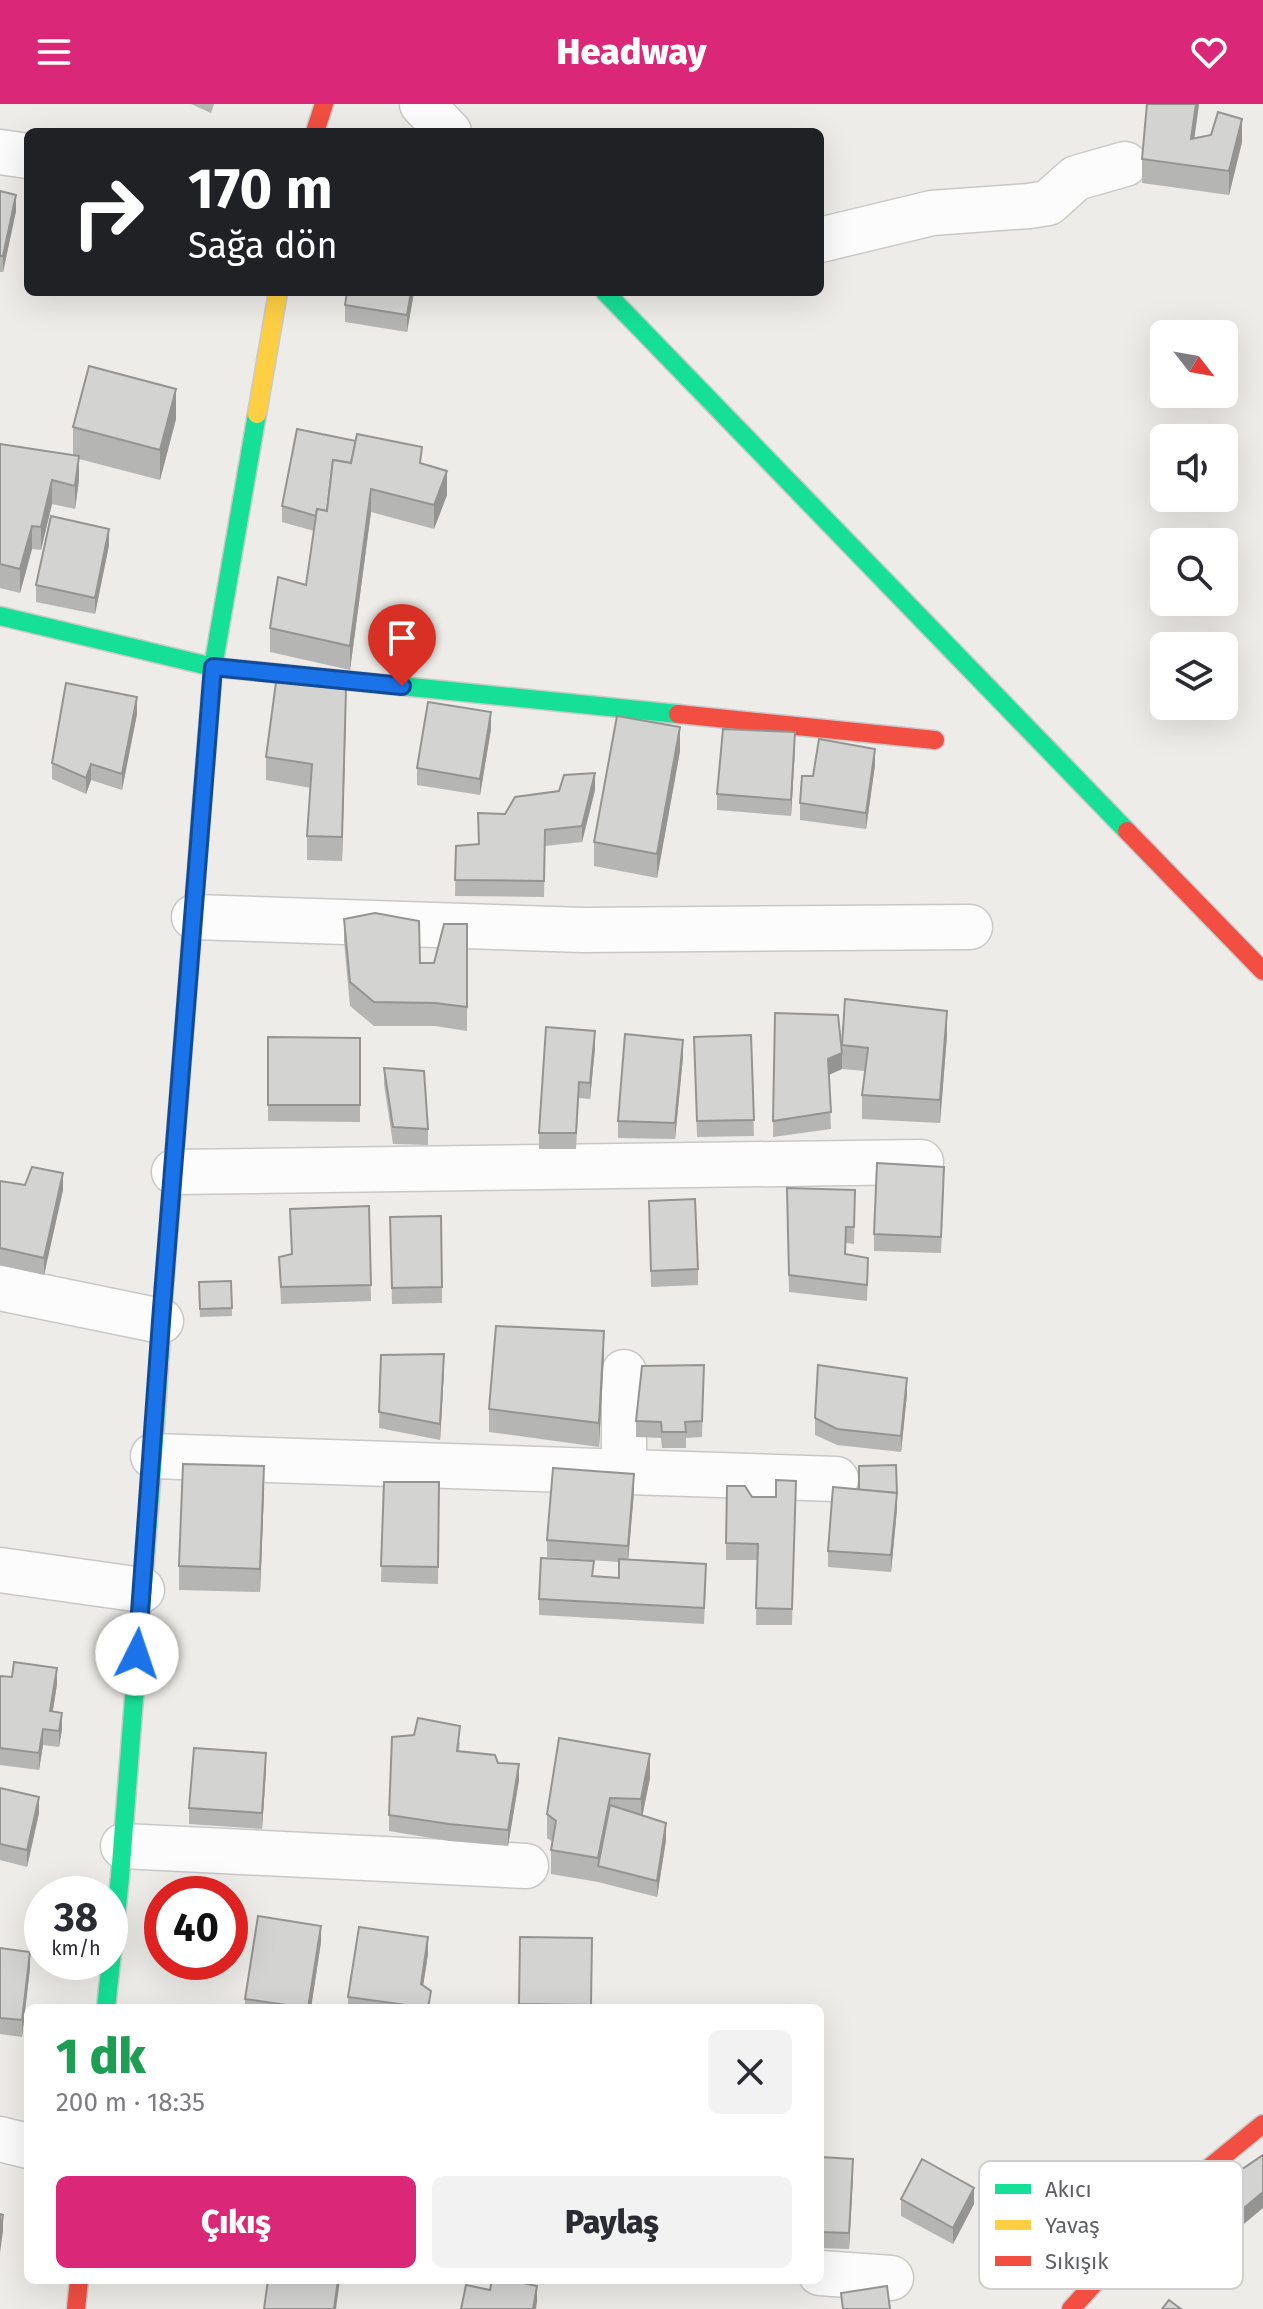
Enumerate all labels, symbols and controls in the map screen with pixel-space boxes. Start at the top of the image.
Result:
icon: menu [32,30,76,74]
text: Headway [557,30,706,74]
icon: heart [1187,30,1231,74]
text: 170 m [188,156,333,223]
icon: right [56,160,160,264]
text: Sağa dön [188,224,338,268]
north arrow [1150,320,1238,408]
map controls [1150,320,1238,720]
button: sound [1150,424,1238,512]
button: search [1150,528,1238,616]
pin [368,604,436,686]
icon: arrive [380,616,424,660]
button: layers [1150,632,1238,720]
position arrow [95,1612,179,1696]
speed limit sign: 40 [144,1876,248,1980]
text: 38 [54,1894,98,1942]
text: km/h [51,1936,101,1960]
text: 1 dk [56,2028,146,2086]
button: close [708,2030,792,2114]
text: 200 m · 18:35 [56,2087,205,2118]
legend [979,2161,1243,2289]
button: Çıkış [56,2176,416,2268]
button: Paylaş [432,2176,792,2268]
text: Akıcı [1045,2176,1092,2203]
text: Yavaş [1045,2212,1100,2239]
text: Sıkışık [1045,2248,1109,2275]

